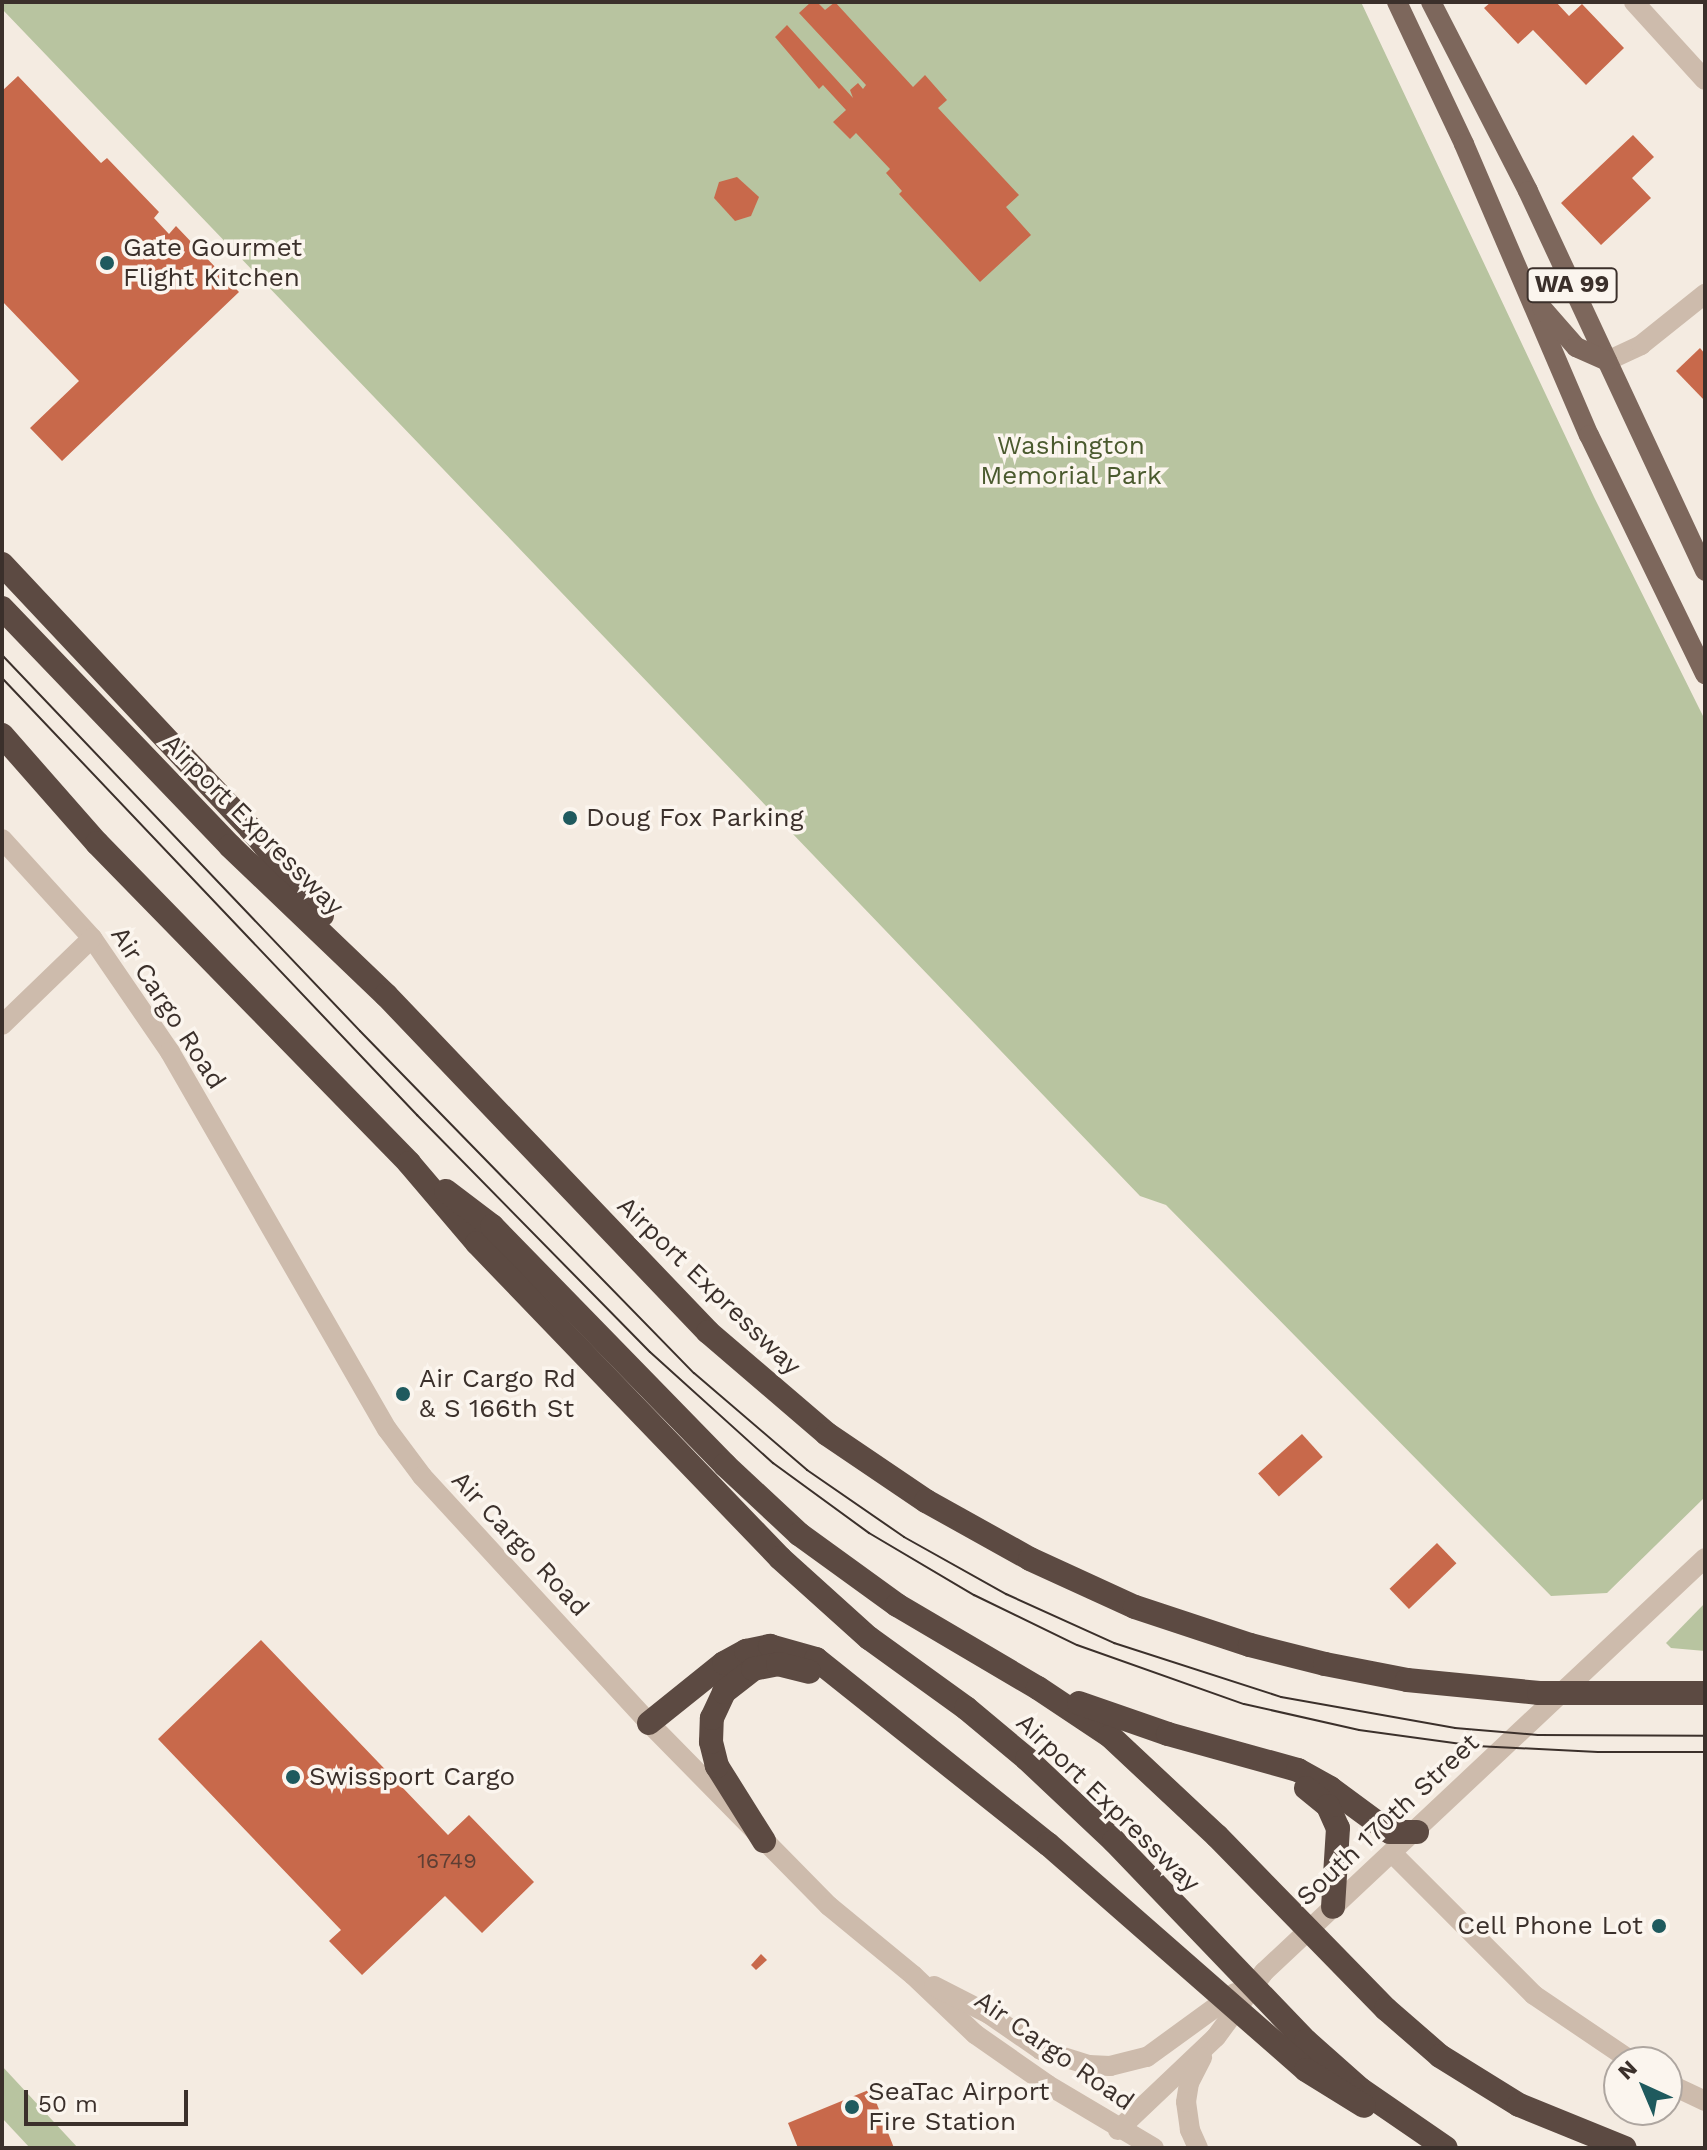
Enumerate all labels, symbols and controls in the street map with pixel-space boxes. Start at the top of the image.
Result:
place label: Gate Gourmet Flight Kitchen [123,232,302,294]
marker: Gate Gourmet Flight Kitchen [98,254,116,272]
road number: WA 99 [1526,265,1618,305]
park label: Washington Memorial Park [980,430,1162,492]
street label: Airport Expressway [156,728,350,922]
place label: Doug Fox Parking [586,802,804,834]
marker: Doug Fox Parking [561,809,579,827]
street label: Air Cargo Road [104,921,232,1095]
street label: Airport Expressway [611,1190,807,1382]
place label: Air Cargo Rd & S 166th St [419,1363,577,1424]
marker: Air Cargo Rd & S 166th St [394,1385,412,1403]
street label: Air Cargo Road [445,1465,595,1623]
street label: Airport Expressway [1010,1707,1206,1899]
street label: South 170th Street [1290,1727,1486,1913]
place label: Swissport Cargo [309,1761,515,1793]
marker: Swissport Cargo [284,1768,302,1786]
house number: 16749 [417,1848,477,1874]
place label: Cell Phone Lot [1456,1910,1643,1942]
marker: Cell Phone Lot [1650,1917,1668,1935]
street label: Air Cargo Road [968,1984,1140,2118]
north arrow [1603,2046,1683,2126]
text: N [1613,2055,1642,2084]
scale bar [28,2074,192,2124]
place label: SeaTac Airport Fire Station [868,2076,1050,2138]
text: 50 m [38,2090,98,2118]
marker: SeaTac Airport Fire Station [843,2098,861,2116]

